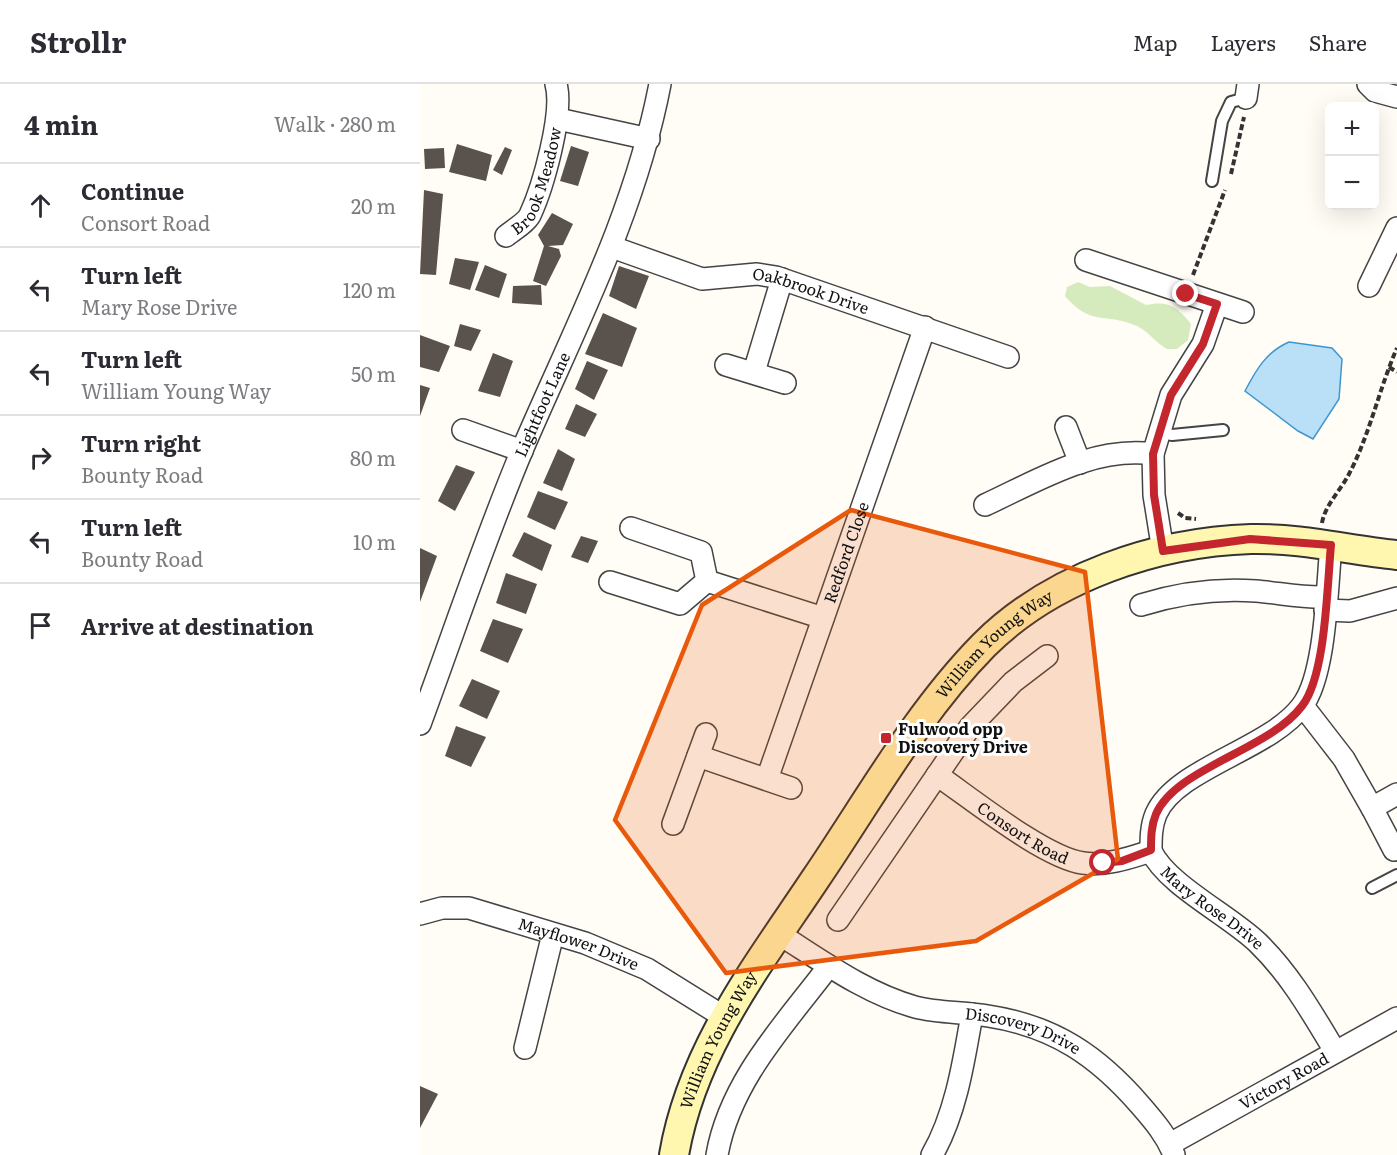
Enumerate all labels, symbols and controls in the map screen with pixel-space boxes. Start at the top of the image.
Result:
text: Strollr [30,20,126,62]
text: Map [1133,26,1178,57]
text: Layers [1211,26,1276,57]
text: Share [1309,26,1367,57]
map controls [1325,102,1379,210]
button: + [1325,102,1379,156]
text: 4 min [24,104,98,143]
text: Walk · 280 m [274,108,396,138]
street label: Brook Meadow [505,125,566,240]
button: − [1325,156,1379,210]
text: Continue [81,174,184,207]
icon: ahead [24,189,57,222]
text: 20 m [351,190,396,220]
text: Consort Road [81,207,210,237]
text: Turn left [81,258,182,291]
street label: Oakbrook Drive [751,260,872,319]
icon: left [24,273,57,306]
text: 120 m [343,274,396,304]
route end [1172,280,1198,306]
text: Mary Rose Drive [81,291,238,321]
text: Turn left [81,342,182,375]
street label: Lightfoot Lane [508,348,575,460]
icon: left [24,357,57,390]
text: 50 m [351,358,396,388]
text: William Young Way [81,375,271,405]
text: Turn right [81,426,201,459]
icon: right [24,441,57,474]
text: 80 m [350,442,396,472]
text: Bounty Road [81,459,203,489]
street label: Redford Close [816,498,874,606]
text: Turn left [81,510,182,543]
icon: left [24,525,57,558]
text: 10 m [353,526,396,556]
text: Bounty Road [81,543,203,573]
street label: William Young Way [929,583,1057,703]
icon: arrive [24,609,57,642]
text: Arrive at destination [81,609,314,642]
place label: Fulwood opp Discovery Drive [898,716,1028,758]
marker: Fulwood opp Discovery Drive [879,731,893,745]
street label: Consort Road [973,795,1073,869]
route start [1089,849,1115,875]
street label: Mary Rose Drive [1156,859,1270,954]
street label: Mayflower Drive [515,910,643,975]
street label: William Young Way [673,965,762,1112]
street label: Discovery Drive [964,1000,1086,1059]
street label: Victory Road [1234,1045,1333,1115]

